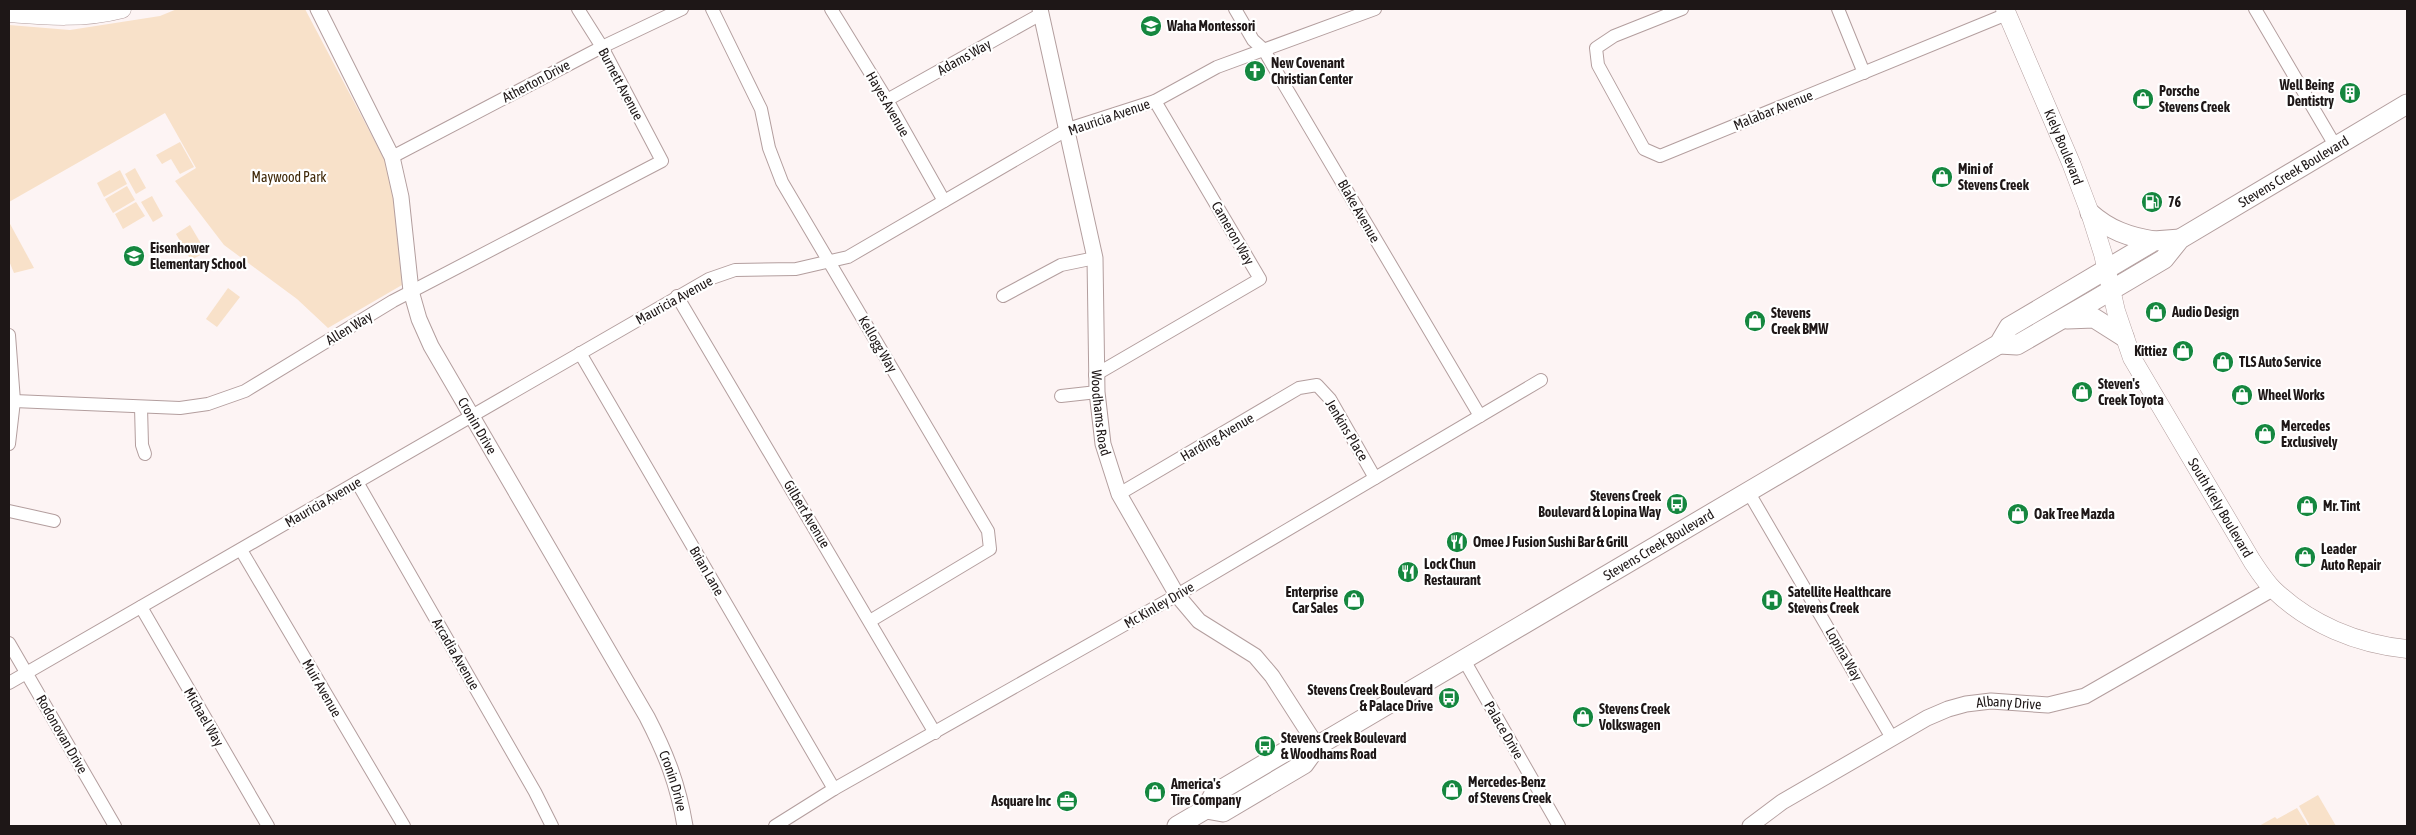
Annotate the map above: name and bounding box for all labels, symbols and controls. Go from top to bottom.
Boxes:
school or university icon: Waha Montessori [1139,14,1163,38]
place label: Waha Montessori [1166,18,1255,34]
street label: Adams Way [934,36,994,78]
street label: Burnett Avenue [595,45,647,123]
place label: New Covenant Christian Center [1271,55,1354,87]
street label: Atherton Drive [499,56,573,106]
church icon: New Covenant Christian Center [1243,59,1267,83]
street label: Hayes Avenue [863,69,913,139]
place label: Well Being Dentistry [2279,77,2335,109]
building icon: Well Being Dentistry [2338,81,2362,105]
place label: Porsche Stevens Creek [2159,83,2231,115]
street label: Malabar Avenue [1731,87,1815,133]
shop icon: Porsche Stevens Creek [2131,87,2155,111]
street label: Mauricia Avenue [1066,96,1152,138]
street label: Kiely Boulevard [2041,107,2087,187]
street label: Stevens Creek Boulevard [2235,133,2352,210]
place label: Mini of Stevens Creek [1958,161,2030,193]
shop icon: Mini of Stevens Creek [1930,165,1954,189]
park label: Maywood Park [252,169,326,185]
street label: Blake Avenue [1335,177,1383,245]
fuel station icon: 76 [2140,190,2164,214]
place label: 76 [2168,194,2182,210]
street label: Cameron Way [1208,198,1258,268]
place label: Eisenhower Elementary School [150,240,246,272]
school or university icon: Eisenhower Elementary School [122,244,146,268]
street label: Mauricia Avenue [633,272,715,328]
shop icon: Audio Design [2144,300,2168,324]
place label: Audio Design [2171,304,2239,320]
place label: Stevens Creek BMW [1771,305,1829,337]
street label: Allen Way [323,308,375,348]
shop icon: Stevens Creek BMW [1743,309,1767,333]
street label: Kellogg Way [855,313,901,375]
shop icon: Kittiez [2171,339,2195,363]
place label: Kittiez [2134,343,2167,359]
shop icon: TLS Auto Service [2211,350,2235,374]
place label: TLS Auto Service [2239,354,2321,370]
street label: Woodhams Road [1089,370,1114,458]
place label: Steven's Creek Toyota [2098,376,2164,408]
shop icon: Steven's Creek Toyota [2070,380,2094,404]
shop icon: Wheel Works [2230,383,2254,407]
place label: Wheel Works [2257,387,2325,403]
street label: Cronin Drive [455,395,500,457]
street label: Jenkins Place [1322,396,1372,464]
street label: Harding Avenue [1177,410,1257,464]
place label: Mercedes Exclusively [2281,418,2338,450]
shop icon: Mercedes Exclusively [2253,422,2277,446]
street label: South Kiely Boulevard [2185,455,2256,560]
street label: Mauricia Avenue [282,474,364,530]
street label: Gilbert Avenue [781,477,833,551]
place label: Stevens Creek Boulevard & Lopina Way [1538,488,1662,520]
bus stop icon: Stevens Creek Boulevard & Lopina Way [1665,492,1689,516]
shop icon: Mr. Tint [2295,494,2319,518]
place label: Mr. Tint [2323,498,2360,514]
shop icon: Oak Tree Mazda [2006,502,2030,526]
street label: Stevens Creek Boulevard [1600,506,1717,584]
place label: Oak Tree Mazda [2034,506,2115,522]
restaurant icon: Omee J Fusion Sushi Bar & Grill [1445,530,1469,554]
place label: Omee J Fusion Sushi Bar & Grill [1473,534,1628,550]
place label: Leader Auto Repair [2320,541,2382,573]
street label: Brian Lane [687,543,727,599]
shop icon: Leader Auto Repair [2293,545,2317,569]
place label: Lock Chun Restaurant [1424,556,1481,588]
restaurant icon: Lock Chun Restaurant [1396,560,1420,584]
street label: Mc Kinley Drive [1121,579,1197,631]
place label: Enterprise Car Sales [1286,584,1338,616]
place label: Satellite Healthcare Stevens Creek [1788,584,1891,616]
shop icon: Enterprise Car Sales [1342,588,1366,612]
hospital icon: Satellite Healthcare Stevens Creek [1760,588,1784,612]
street label: Arcadia Avenue [429,615,483,693]
street label: Lopina Way [1822,624,1866,684]
street label: Muir Avenue [299,656,345,720]
place label: Stevens Creek Boulevard & Palace Drive [1308,682,1433,714]
street label: Michael Way [181,685,227,749]
bus stop icon: Stevens Creek Boulevard & Palace Drive [1437,686,1461,710]
street label: Rodonovan Drive [33,692,91,776]
street label: Albany Drive [1975,693,2042,713]
street label: Palace Drive [1481,698,1527,762]
place label: Stevens Creek Volkswagen [1598,701,1671,733]
shop icon: Stevens Creek Volkswagen [1571,705,1595,729]
place label: Stevens Creek Boulevard & Woodhams Road [1281,730,1407,762]
bus stop icon: Stevens Creek Boulevard & Woodhams Road [1253,734,1277,758]
street label: Cronin Drive [656,748,690,813]
place label: Mercedes-Benz of Stevens Creek [1468,774,1552,806]
place label: America's Tire Company [1170,776,1241,808]
shop icon: Mercedes-Benz of Stevens Creek [1440,778,1464,802]
shop icon: America's Tire Company [1143,780,1167,804]
office icon: Asquare Inc [1055,789,1079,813]
place label: Asquare Inc [990,793,1052,809]

